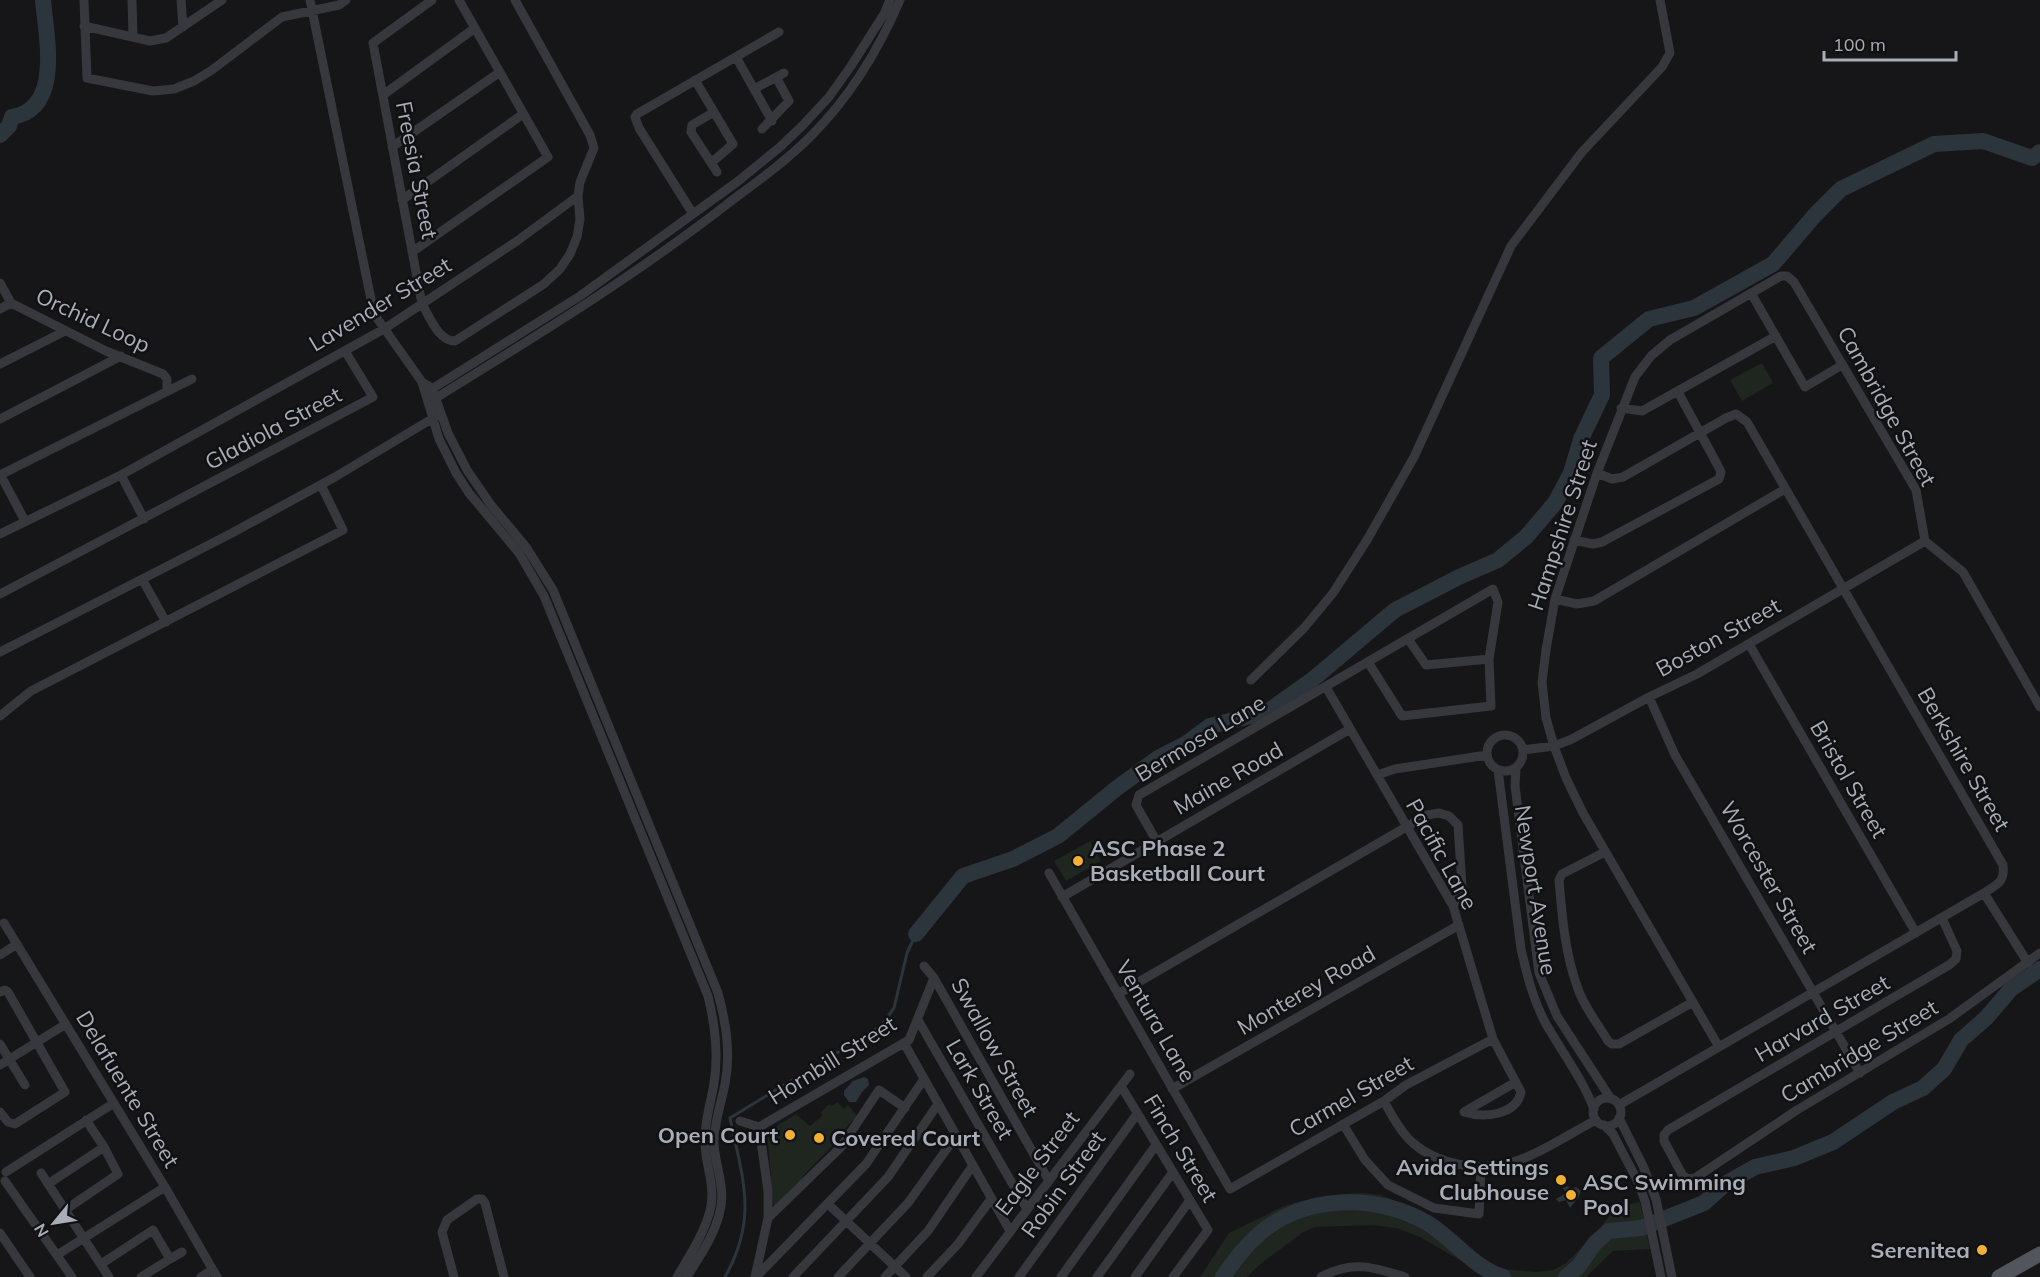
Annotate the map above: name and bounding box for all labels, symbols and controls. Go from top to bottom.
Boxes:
scale bar [1824,24,1956,62]
text: 100 m [1833,33,1886,56]
street label: Freesia Street [390,99,444,242]
street label: Lavender Street [304,250,457,358]
street label: Orchid Loop [31,281,155,359]
street label: Cambridge Street [1831,321,1943,491]
street label: Gladiola Street [200,380,346,476]
street label: Hampshire Street [1521,436,1603,614]
street label: Boston Street [1651,591,1785,683]
street label: Berkshire Street [1912,682,2017,836]
street label: Bermosa Lane [1130,688,1270,788]
street label: Bristol Street [1804,715,1894,843]
street label: Maine Road [1168,735,1288,821]
street label: Pacific Lane [1400,794,1484,914]
street label: Worcester Street [1714,796,1824,958]
street label: Newport Avenue [1509,803,1563,977]
place label: ASC Phase 2 Basketball Court [1090,834,1265,887]
marker: ASC Phase 2 Basketball Court [1071,854,1085,868]
street label: Monterey Road [1232,939,1380,1041]
street label: Ventura Lane [1110,955,1202,1087]
street label: Harvard Street [1750,968,1895,1068]
street label: Swallow Street [945,973,1045,1121]
street label: Cambridge Street [1775,993,1943,1109]
street label: Delafuente Street [70,1006,186,1173]
street label: Hornbill Street [763,1009,901,1110]
street label: Lark Street [940,1034,1020,1144]
street label: Carmel Street [1284,1049,1418,1143]
street label: Finch Street [1138,1089,1224,1207]
street label: Eagle Street [989,1105,1085,1221]
place label: Open Court [658,1121,778,1149]
place label: Covered Court [831,1124,980,1152]
street label: Robin Street [1015,1125,1111,1243]
marker: Open Court [783,1128,797,1142]
marker: Covered Court [812,1131,826,1145]
place label: Avida Settings Clubhouse [1396,1153,1549,1206]
place label: ASC Swimming Pool [1583,1168,1746,1221]
marker: Avida Settings Clubhouse [1554,1173,1568,1187]
marker: ASC Swimming Pool [1564,1188,1578,1202]
north arrow [24,1193,84,1253]
text: N [29,1220,53,1241]
place label: Serenitea [1870,1236,1970,1264]
marker: Serenitea [1975,1243,1989,1257]

